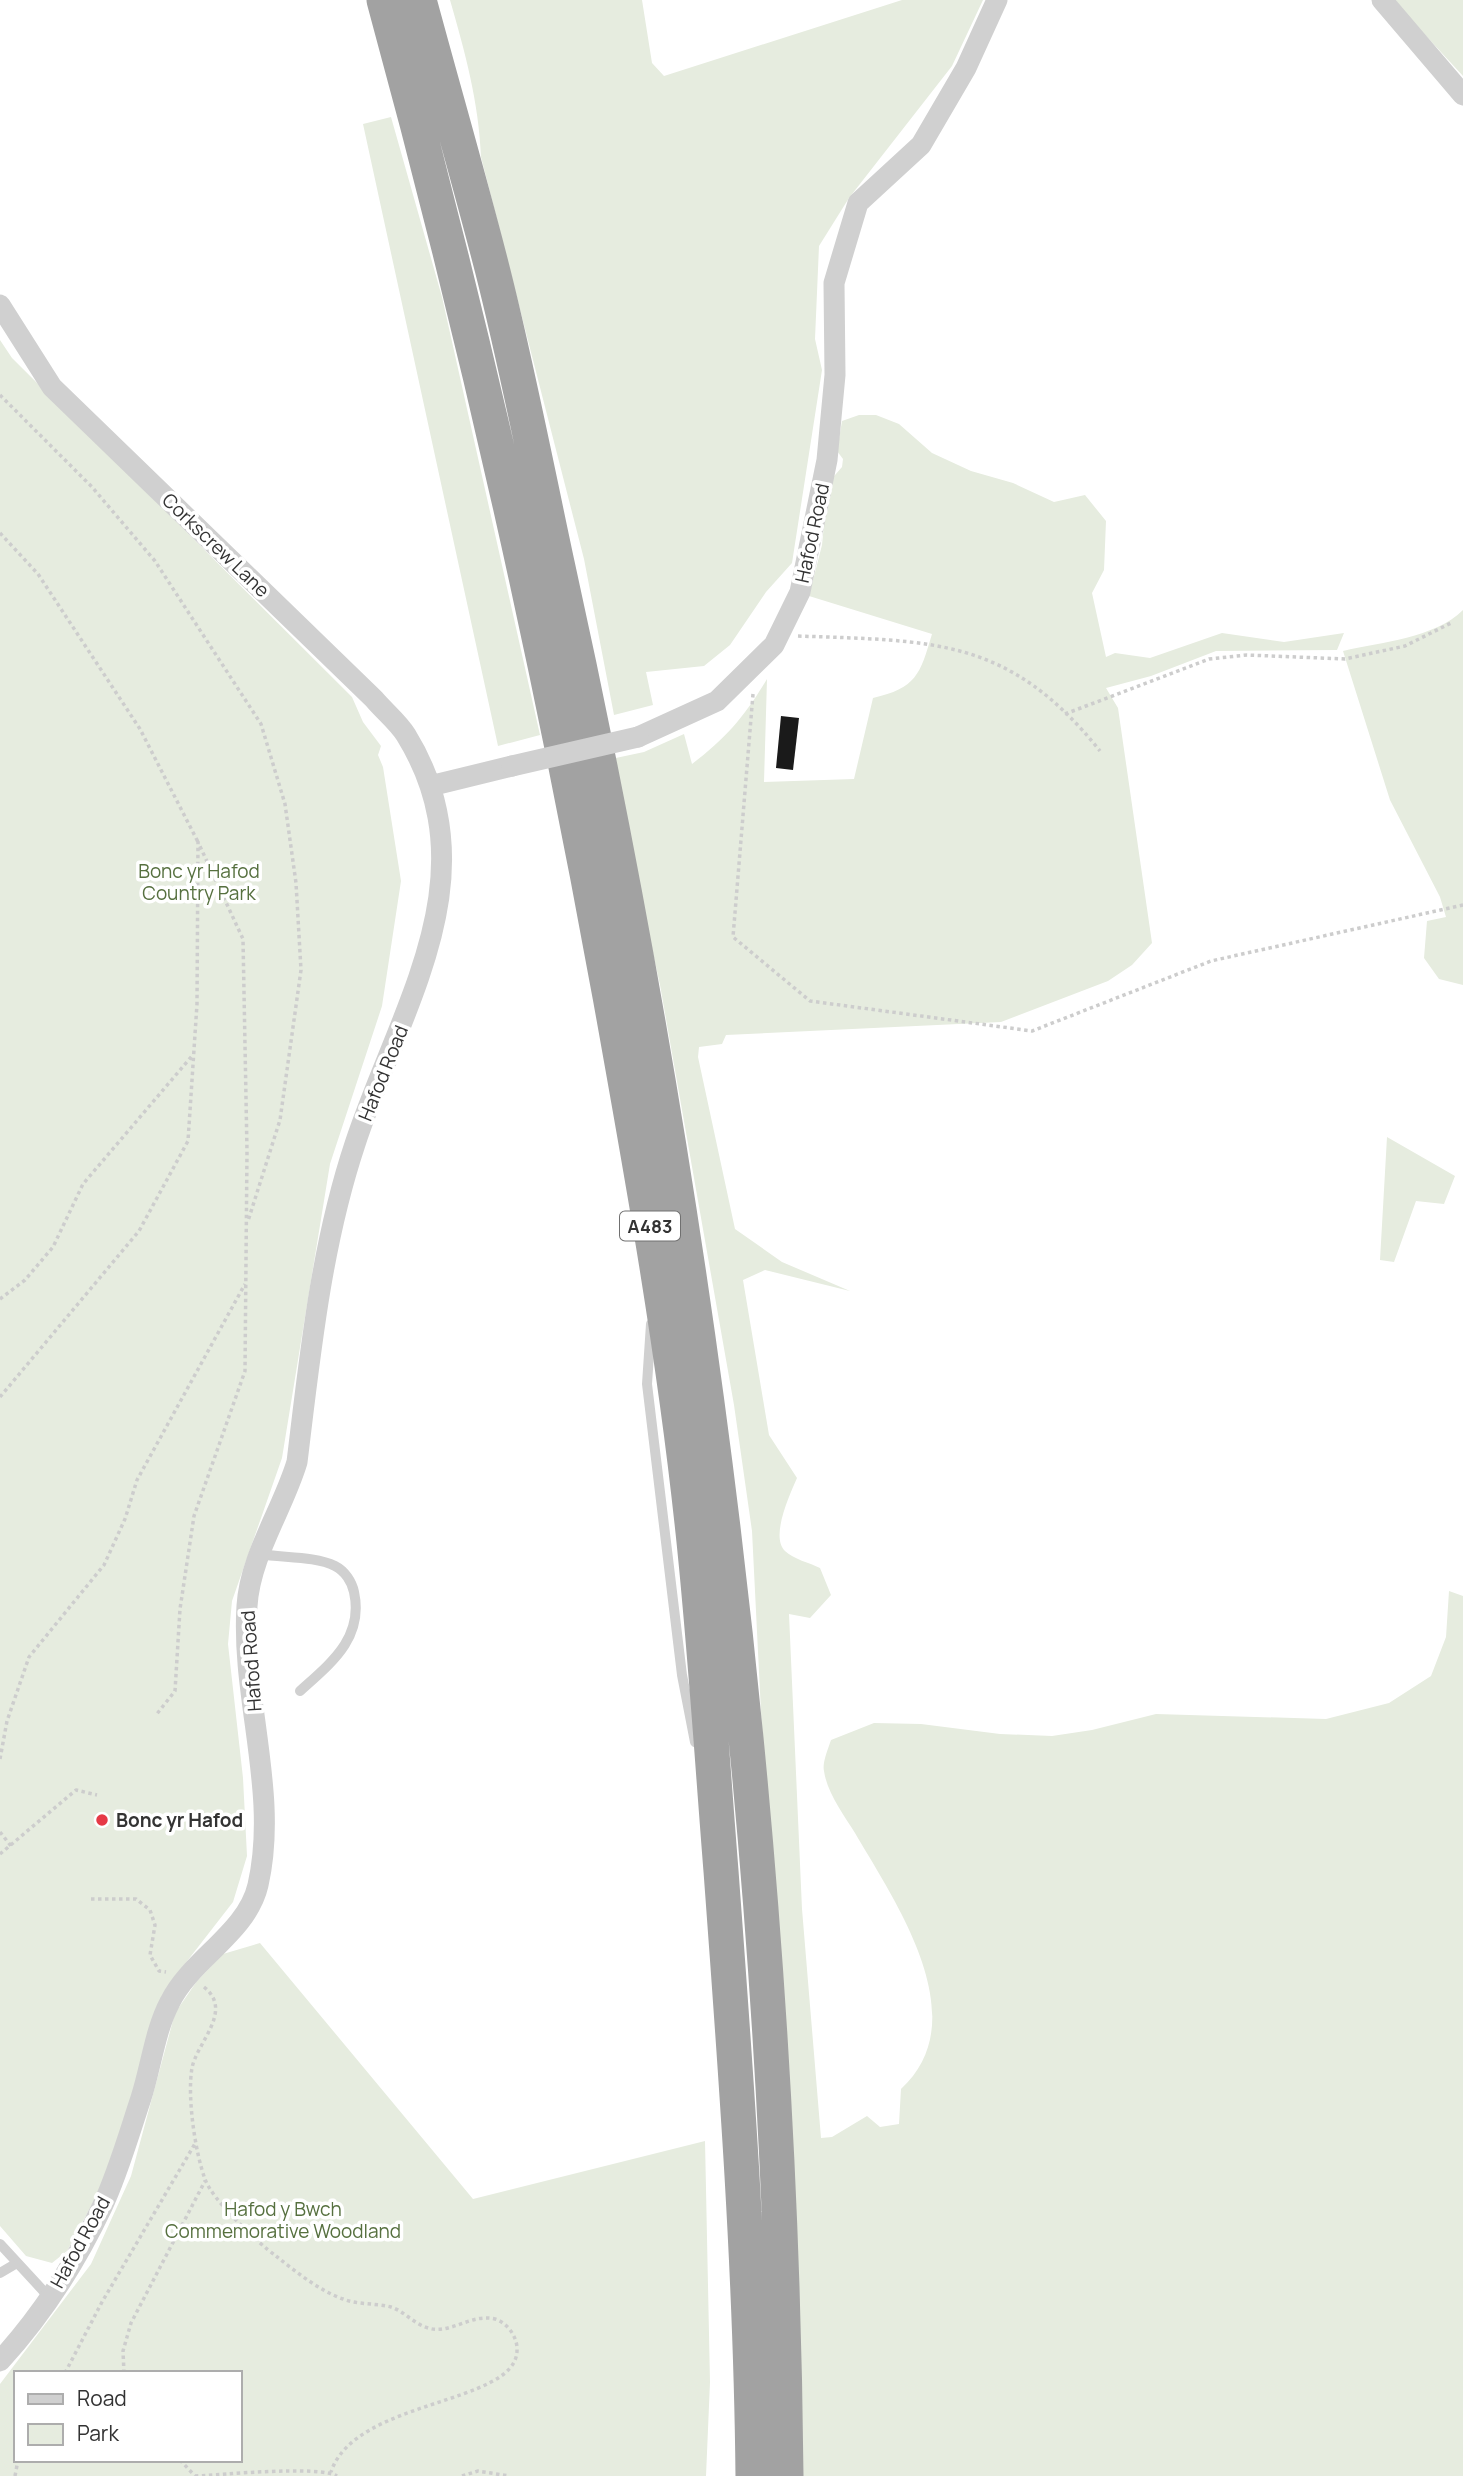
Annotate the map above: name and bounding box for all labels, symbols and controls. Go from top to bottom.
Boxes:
street label: Hafod Road [789,481,835,585]
street label: Corkscrew Lane [157,487,275,603]
park label: Bonc yr Hafod Country Park [138,858,260,906]
street label: Hafod Road [352,1021,414,1125]
road number: A483 [620,1212,680,1240]
street label: Hafod Road [235,1610,267,1712]
place label: Bonc yr Hafod [116,1807,243,1833]
marker: Bonc yr Hafod [94,1812,110,1828]
street label: Hafod Road [44,2191,116,2293]
park label: Hafod y Bwch Commemorative Woodland [165,2196,401,2244]
legend [14,2371,242,2462]
text: Road [77,2384,127,2412]
text: Park [77,2419,119,2447]

